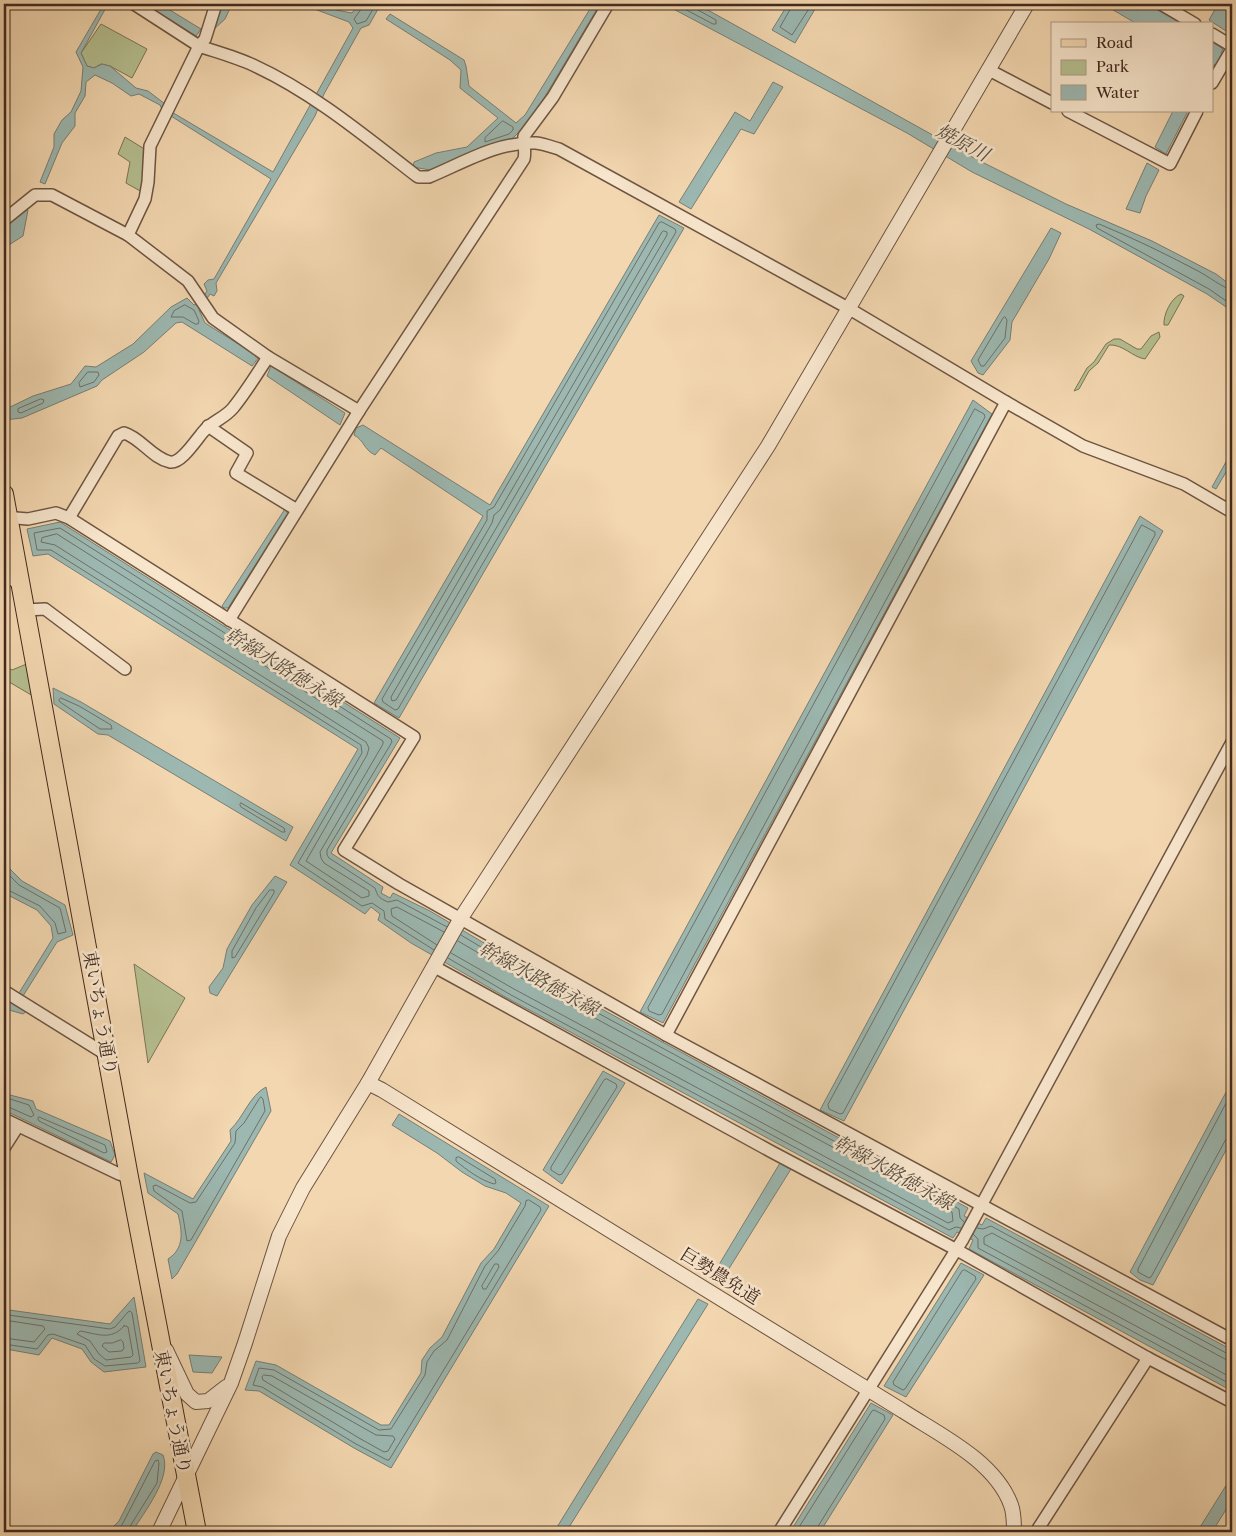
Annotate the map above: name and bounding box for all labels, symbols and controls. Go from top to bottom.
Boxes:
legend [1051,22,1214,112]
text: Road [1096,33,1133,52]
text: Park [1096,57,1130,76]
text: Water [1095,83,1140,102]
water label: 焼原川 [932,119,995,167]
water label: 幹線水路徳永線 [221,622,348,713]
water label: 幹線水路徳永線 [475,936,604,1022]
street label: 東いちょう通り [78,949,122,1077]
water label: 幹線水路徳永線 [830,1130,959,1216]
street label: 巨勢農免道 [676,1243,764,1309]
street label: 東いちょう通り [150,1348,196,1476]

